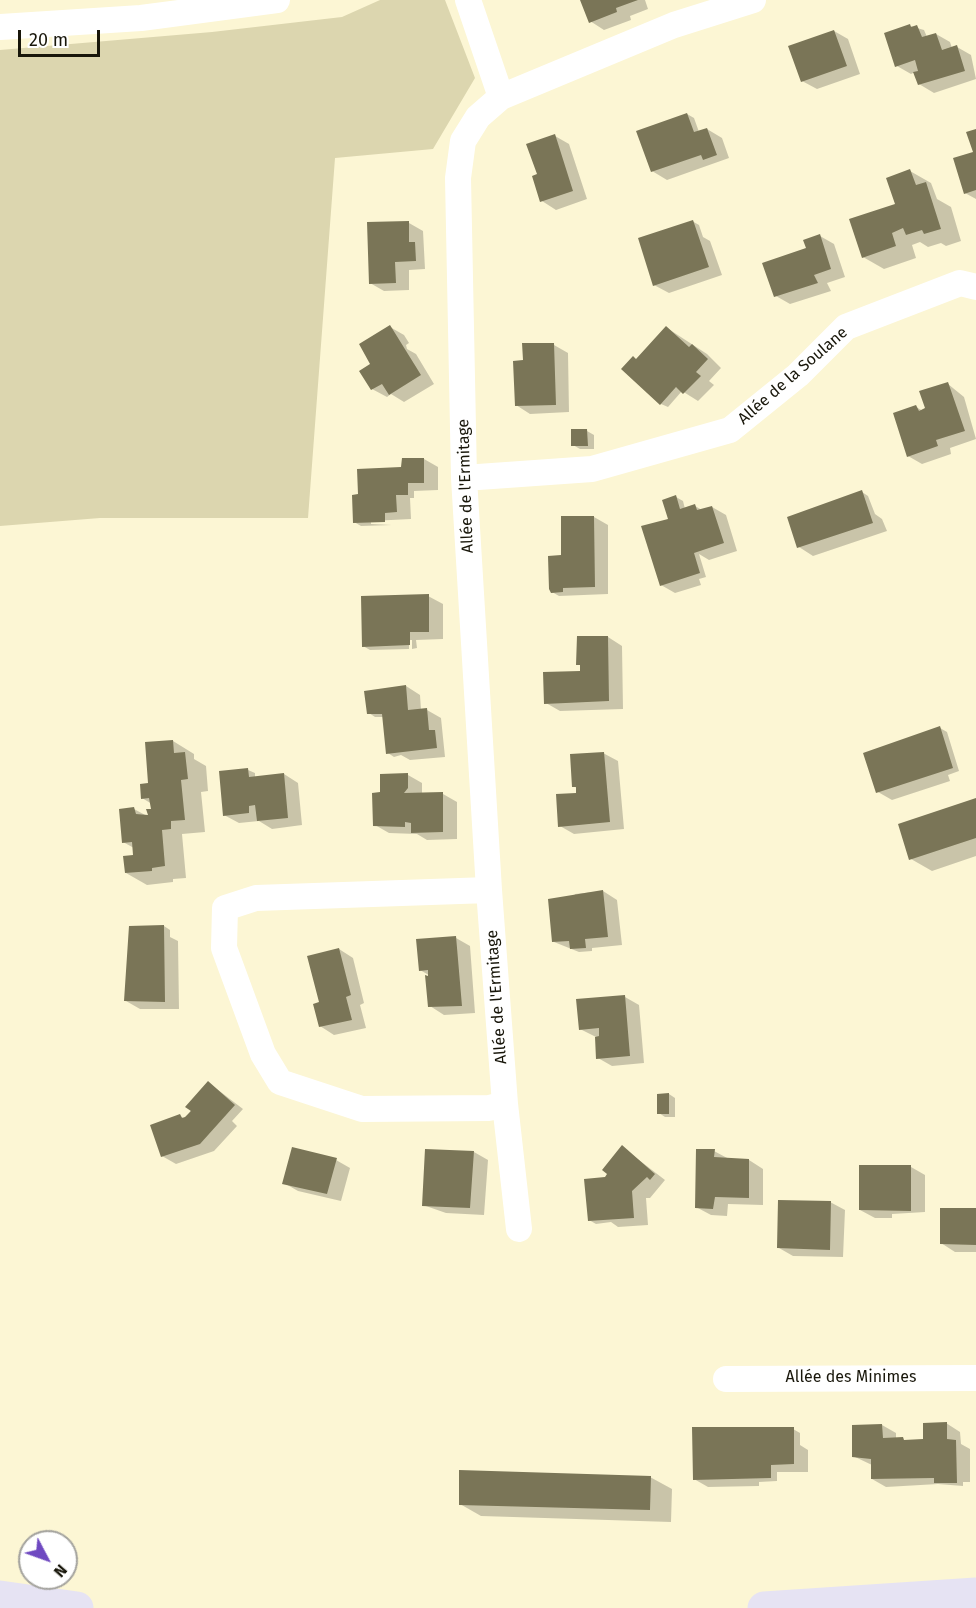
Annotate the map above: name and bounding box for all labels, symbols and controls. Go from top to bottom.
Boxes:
scale bar [21,18,104,56]
text: 20 m [29,29,68,51]
street label: Allée de la Soulane [734,323,852,429]
street label: Allée de l'Ermitage [454,418,478,554]
street label: Allée de l'Ermitage [483,929,511,1065]
street label: Allée des Minimes [786,1368,916,1388]
north arrow [18,1530,78,1590]
text: N [50,1561,71,1581]

